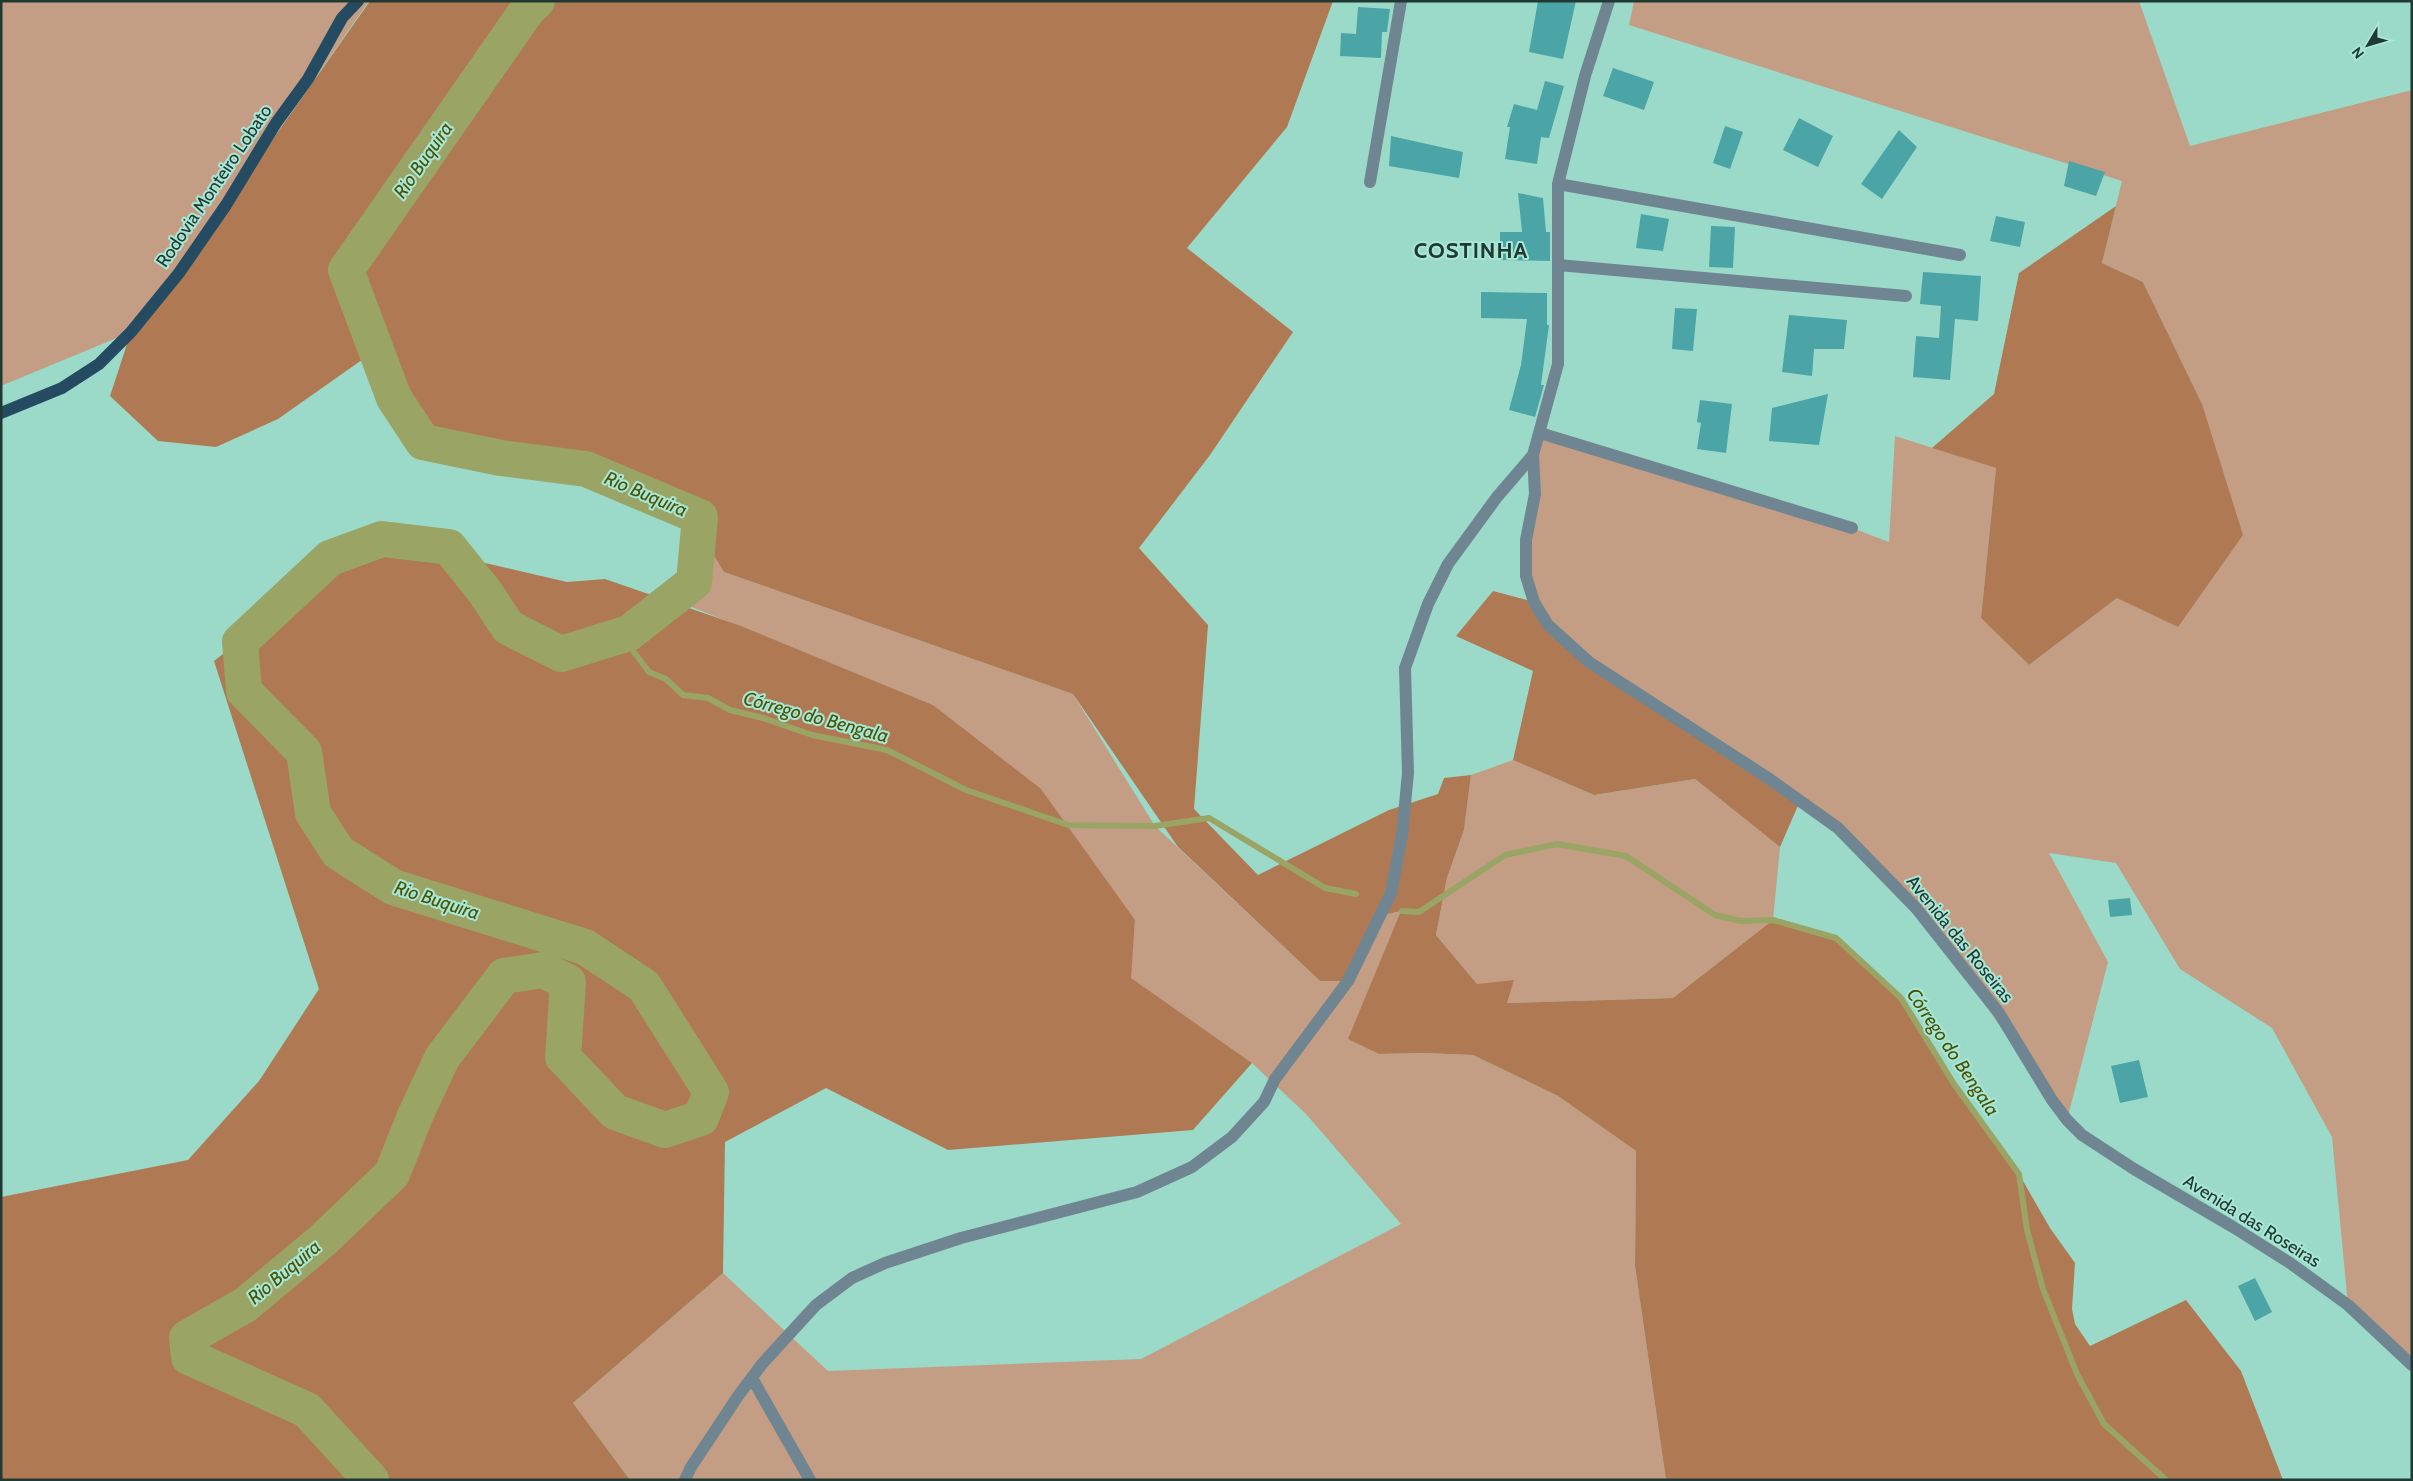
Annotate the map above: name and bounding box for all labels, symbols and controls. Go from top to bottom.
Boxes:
north arrow [2343,20,2393,70]
text: N [2348,44,2368,62]
street label: Rodovia Monteiro Lobato [151,100,277,271]
water label: Rio Buquira [388,118,458,202]
district label: COSTINHA [1414,237,1528,264]
water label: Rio Buquira [601,466,691,522]
water label: Córrego do Bengala [741,687,891,747]
street label: Avenida das Roseiras [1902,871,2018,1007]
water label: Rio Buquira [392,876,482,924]
water label: Córrego do Bengala [1902,984,2004,1120]
street label: Avenida das Roseiras [2179,1170,2325,1272]
water label: Rio Buquira [243,1235,325,1309]

